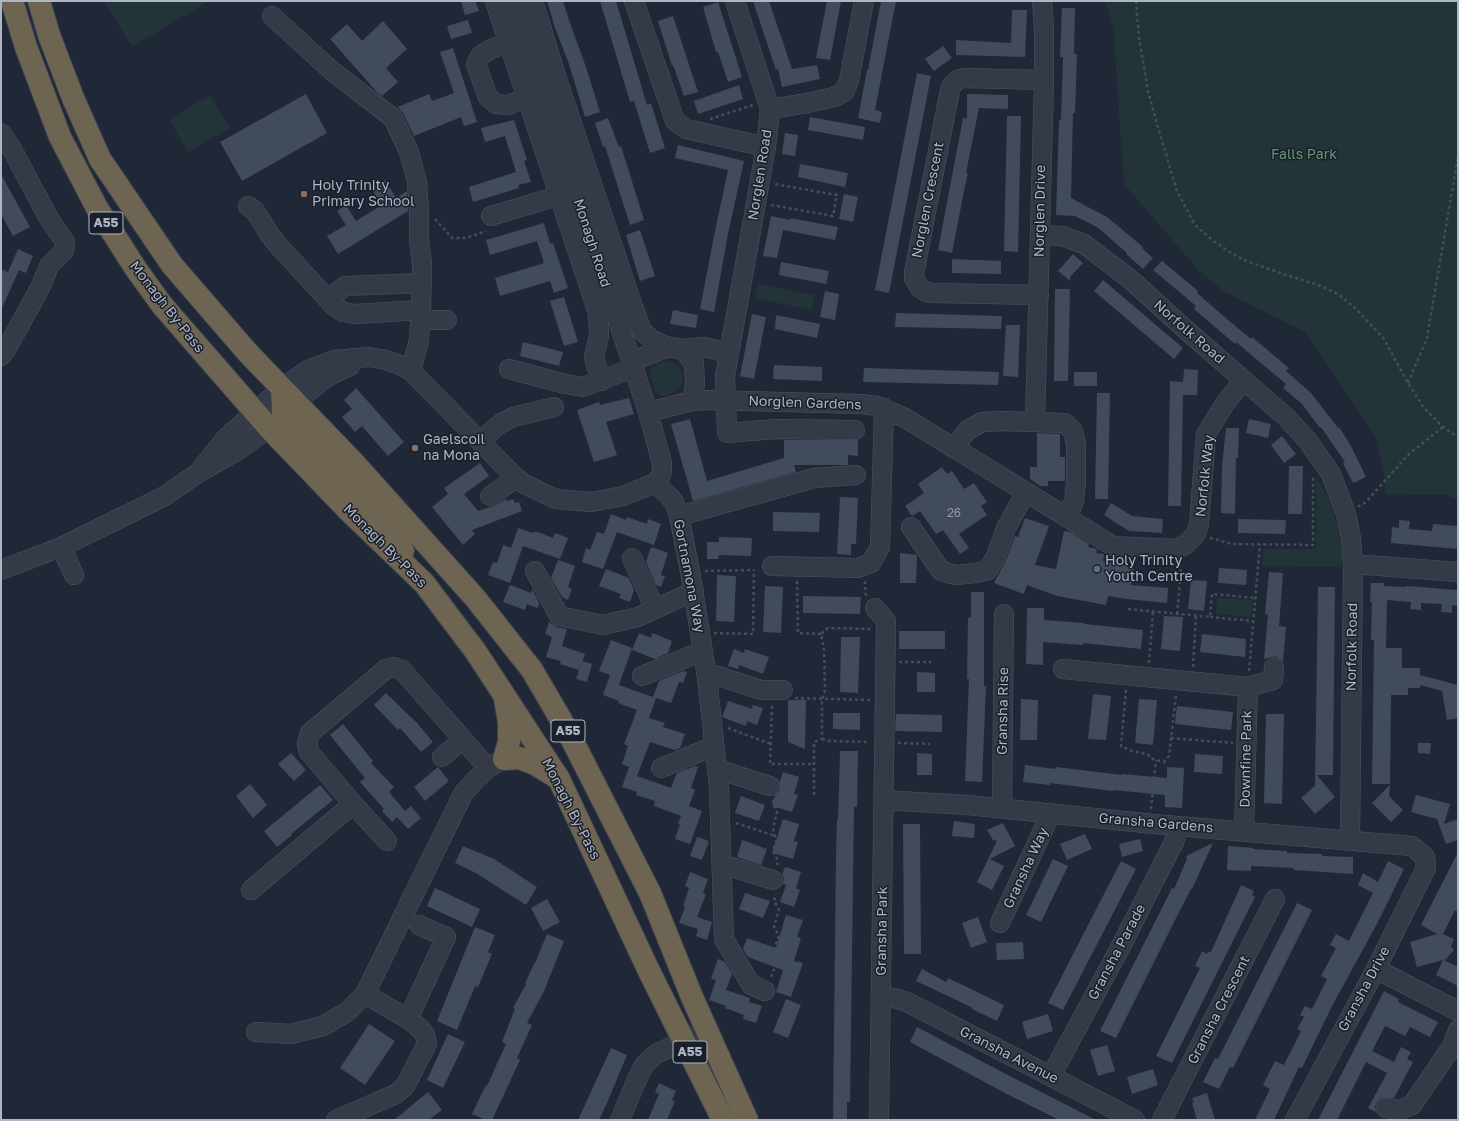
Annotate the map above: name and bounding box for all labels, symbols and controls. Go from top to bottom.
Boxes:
street label: Norglen Road [745,128,775,222]
street label: Norglen Crescent [909,141,947,259]
park label: Falls Park [1271,147,1337,163]
street label: Norglen Drive [1031,165,1049,257]
place label: Holy Trinity Primary School [312,178,414,210]
marker: Holy Trinity Primary School [299,189,309,199]
street label: Monagh Road [570,197,614,289]
road number: A55 [89,212,123,234]
street label: Monagh By-Pass [126,258,208,356]
street label: Norfolk Road [1150,297,1228,367]
street label: Norglen Gardens [748,393,862,413]
place label: Gaelscoil na Mona [423,432,485,464]
street label: Norfolk Way [1192,434,1218,518]
marker: Gaelscoil na Mona [410,443,420,453]
street label: Monagh By-Pass [340,501,430,591]
house number: 26 [947,506,961,520]
street label: Gortnamona Way [670,518,708,634]
place label: Holy Trinity Youth Centre [1105,553,1193,586]
marker: Holy Trinity Youth Centre [1092,564,1102,574]
street label: Norfolk Road [1343,603,1361,691]
street label: Gransha Rise [994,667,1012,755]
street label: Downfine Park [1237,710,1255,808]
road number: A55 [551,720,585,742]
street label: Monagh By-Pass [538,755,604,863]
street label: Gransha Gardens [1098,810,1214,836]
street label: Gransha Way [1000,825,1052,911]
street label: Gransha Park [873,886,891,976]
street label: Gransha Parade [1085,901,1149,1003]
street label: Gransha Drive [1335,944,1393,1034]
street label: Gransha Crescent [1184,953,1254,1067]
street label: Gransha Avenue [957,1023,1061,1087]
road number: A55 [673,1041,707,1063]

